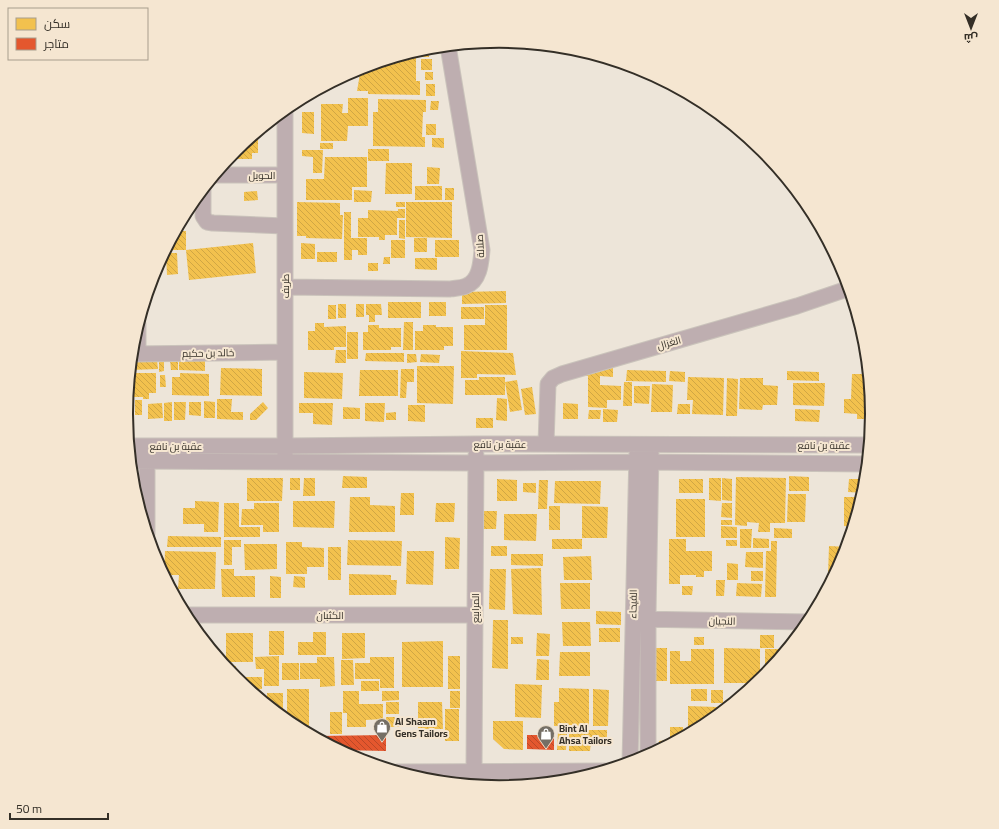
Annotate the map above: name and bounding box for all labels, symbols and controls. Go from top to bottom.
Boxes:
legend [8,8,148,60]
north arrow [951,8,991,48]
text: سكن [44,12,70,35]
text: ش [964,28,978,48]
text: متاجر [43,32,69,55]
street label: الحويل [249,166,275,185]
street label: صلالة [470,234,490,258]
street label: طريف [276,274,295,298]
street label: الغزال [655,331,683,355]
street label: خالد بن حكيم [182,343,234,363]
street label: عقبة بن نافع [473,435,527,454]
street label: عقبة بن نافع [797,436,851,455]
street label: عقبة بن نافع [149,437,203,456]
street label: الفيحاء [623,589,643,619]
street label: المرابيع [466,593,485,623]
street label: الكثبان [316,606,344,625]
street label: النجيان [708,611,736,631]
place label: Al Shaam Gens Tailors [395,712,448,743]
shop icon: Al Shaam Gens Tailors [372,717,392,742]
place label: Bint Al Ahsa Tailors [559,719,612,750]
shop icon: Bint Al Ahsa Tailors [536,724,556,749]
scale bar [10,795,108,821]
text: 50 m [16,797,42,820]

